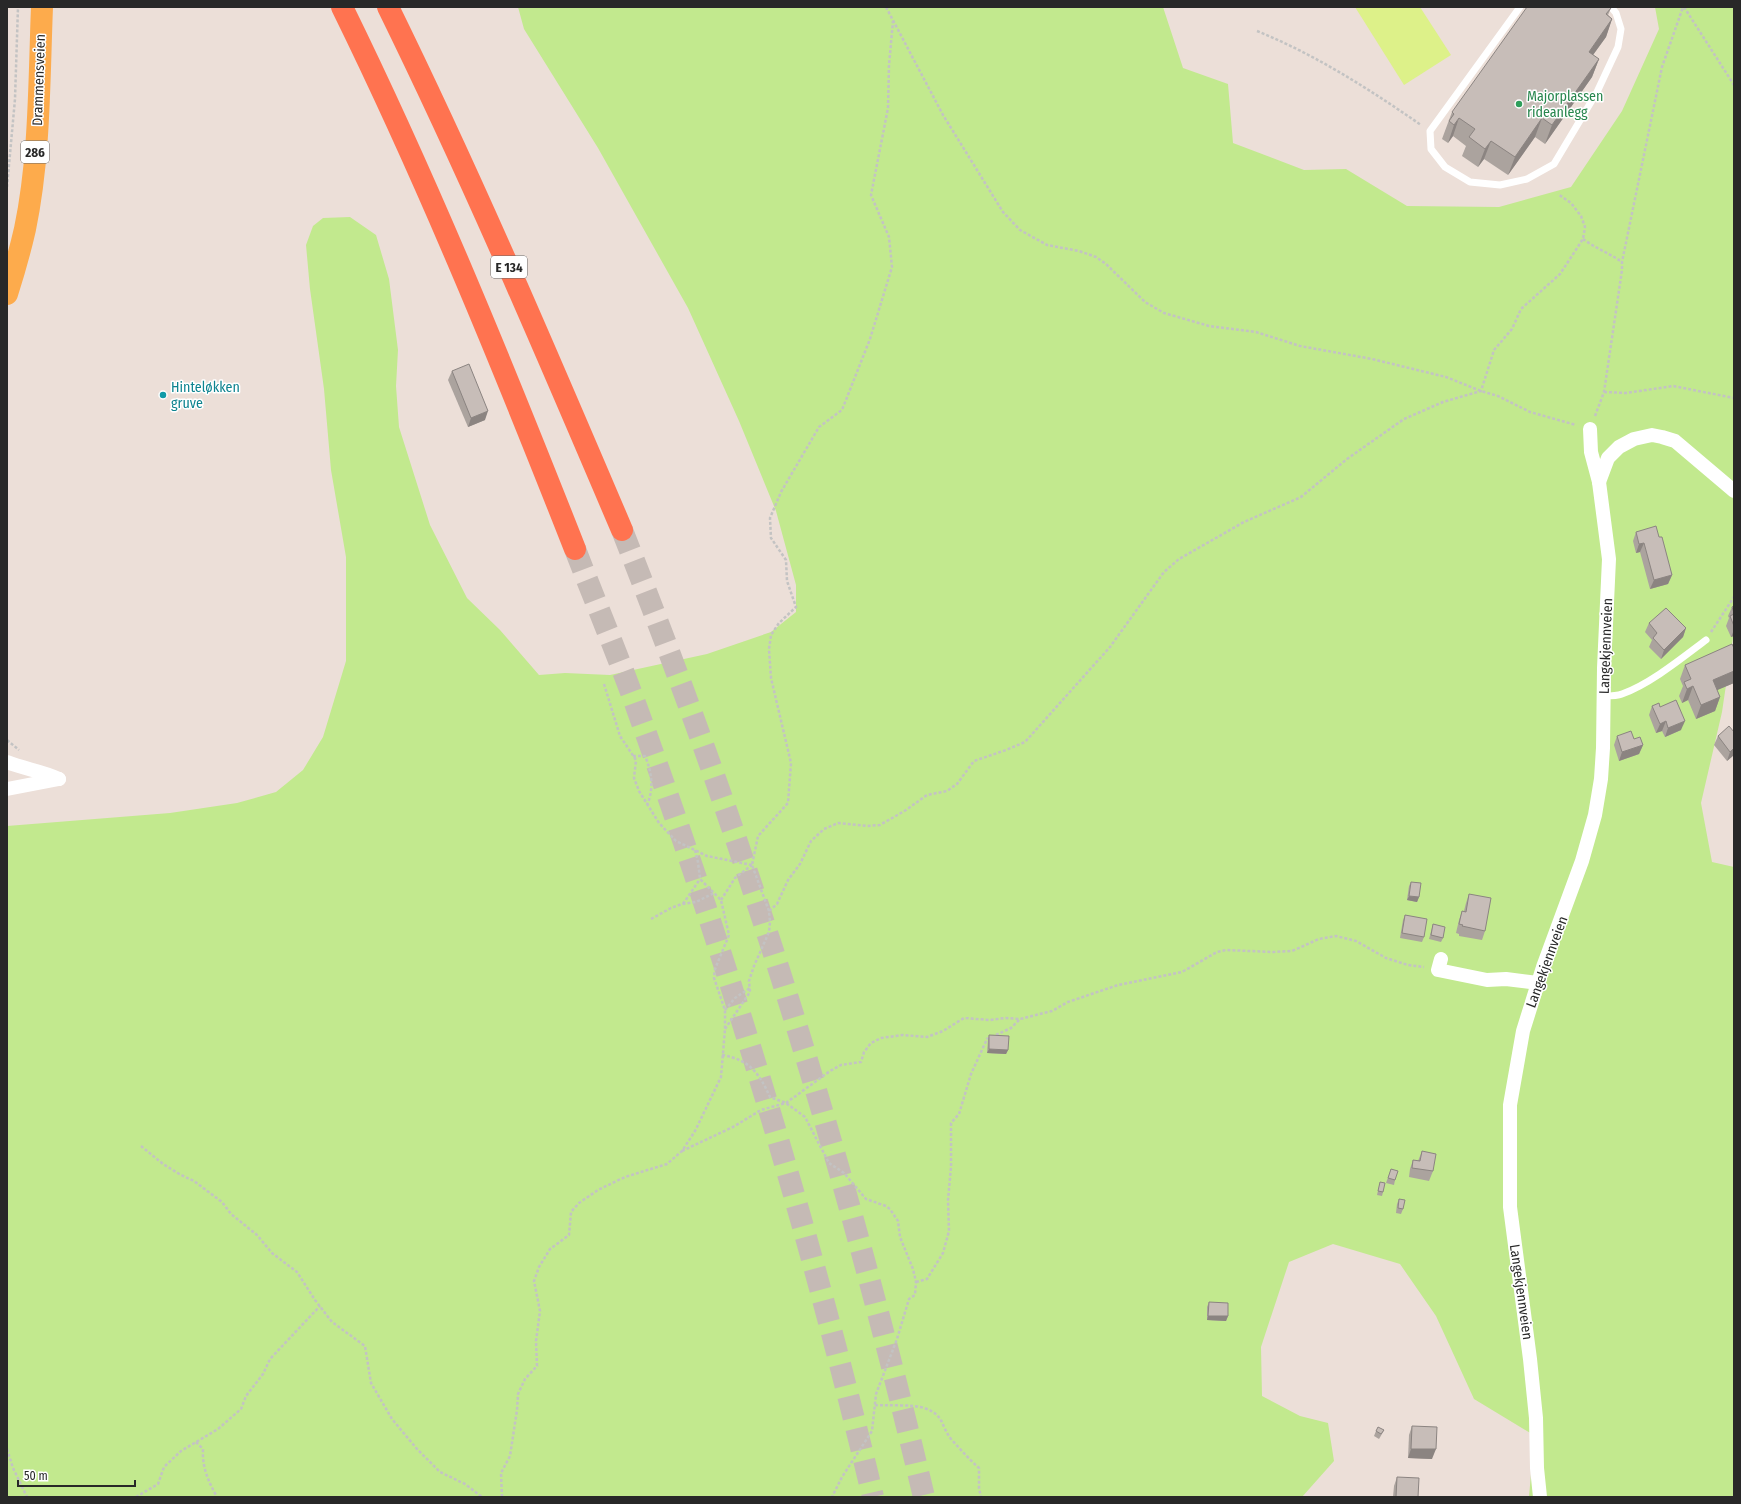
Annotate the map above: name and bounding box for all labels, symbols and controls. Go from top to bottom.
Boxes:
street label: Drammensveien [29,34,49,126]
place label: Majorplassen rideanlegg [1527,88,1603,121]
marker: Majorplassen rideanlegg [1514,99,1524,109]
road number: 286 [21,141,49,163]
road number: E 134 [491,256,527,278]
place label: Hinteløkken gruve [171,379,240,412]
marker: Hinteløkken gruve [158,390,168,400]
street label: Langekjennveien [1596,598,1616,694]
street label: Langekjennveien [1523,914,1571,1010]
street label: Langekjennveien [1506,1243,1536,1341]
scale bar [18,1462,135,1488]
text: 50 m [24,1469,48,1483]

